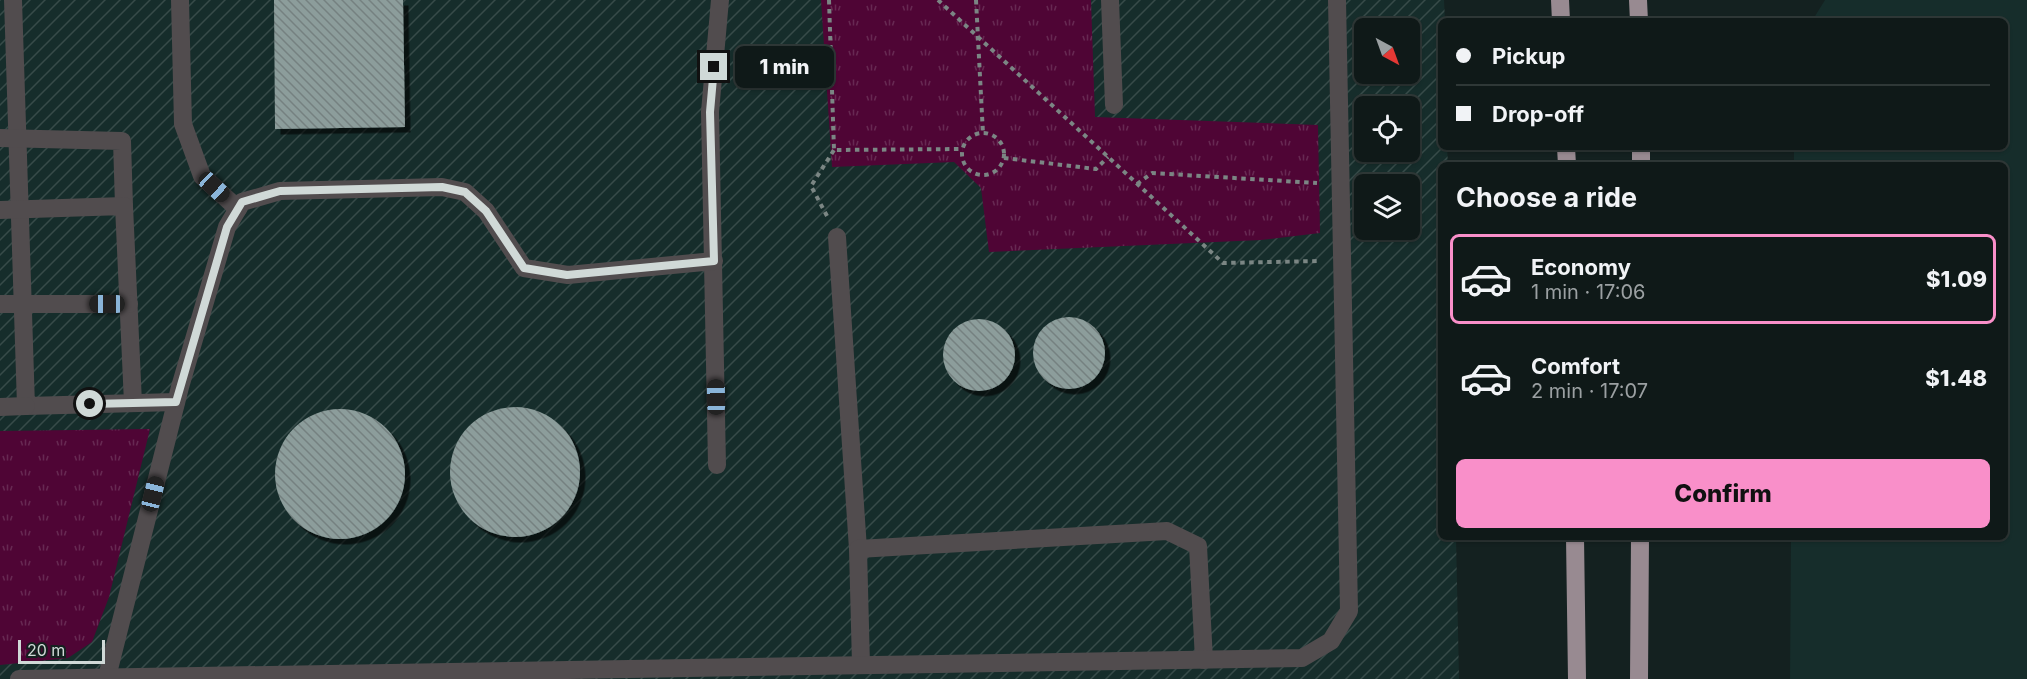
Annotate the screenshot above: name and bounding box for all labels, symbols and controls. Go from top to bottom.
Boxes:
north arrow [1354,18,1420,84]
map controls [1354,18,1420,240]
text: Pickup [1492,43,1566,69]
callout: 1 min [735,46,834,88]
route end [700,53,727,80]
text: 1 min [759,55,810,79]
button: locate [1354,96,1420,162]
text: Drop-off [1492,101,1584,127]
car [195,168,233,206]
button: layers [1354,174,1420,240]
text: Choose a ride [1456,181,1637,214]
icon: car [1459,252,1513,306]
text: Economy [1531,254,1631,280]
text: $1.09 [1926,266,1987,292]
text: 1 min · 17:06 [1531,280,1646,304]
car [89,295,125,313]
icon: car [1459,351,1513,405]
text: Comfort [1531,353,1620,379]
text: $1.48 [1925,365,1987,391]
car [707,379,725,415]
text: 2 min · 17:07 [1531,379,1648,403]
route start [76,390,103,417]
button: Confirm [1456,459,1990,528]
car [140,474,166,514]
scale bar [18,637,105,664]
text: 20 m [27,640,65,660]

